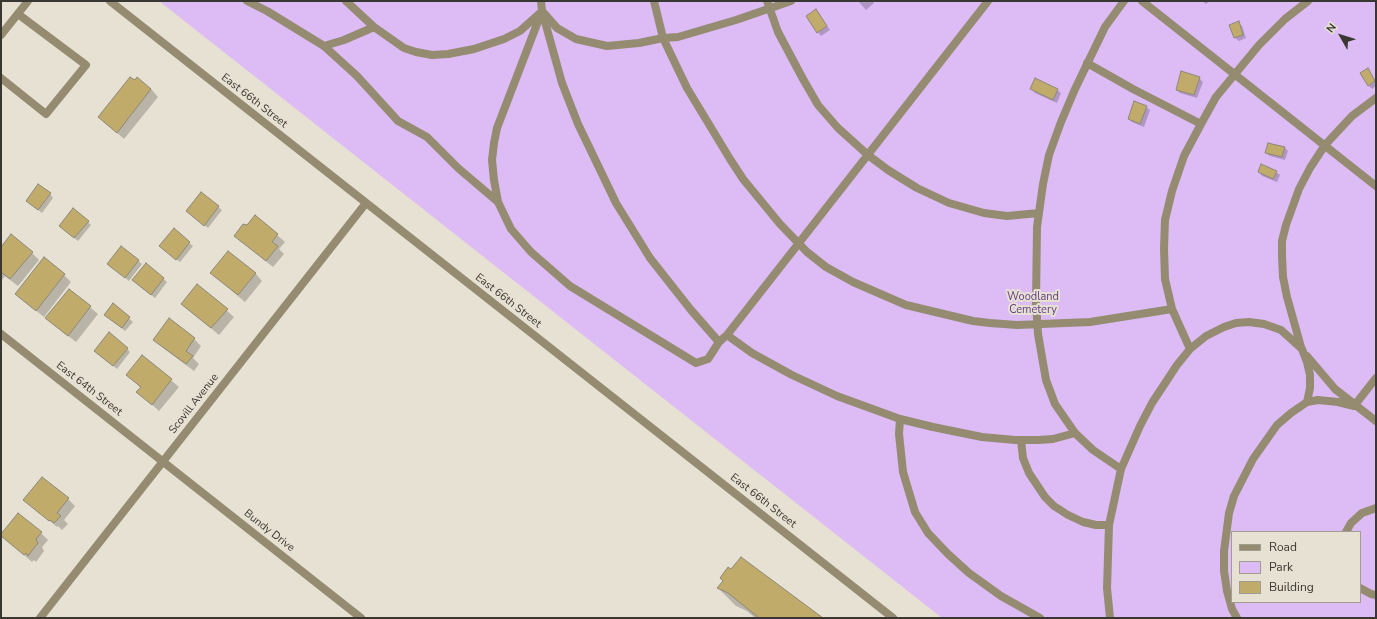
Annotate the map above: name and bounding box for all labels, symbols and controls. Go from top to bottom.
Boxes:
north arrow [1321,16,1361,56]
text: N [1323,20,1340,36]
street label: East 66th Street [218,71,290,131]
street label: East 66th Street [472,271,544,331]
park label: Woodland Cemetery [1007,290,1059,316]
street label: East 64th Street [53,359,125,419]
street label: Scovill Avenue [166,371,222,437]
street label: East 66th Street [727,471,799,531]
street label: Bundy Drive [241,507,297,555]
legend [1231,531,1361,603]
text: Road [1269,539,1297,555]
text: Park [1269,559,1293,575]
text: Building [1269,579,1314,595]

